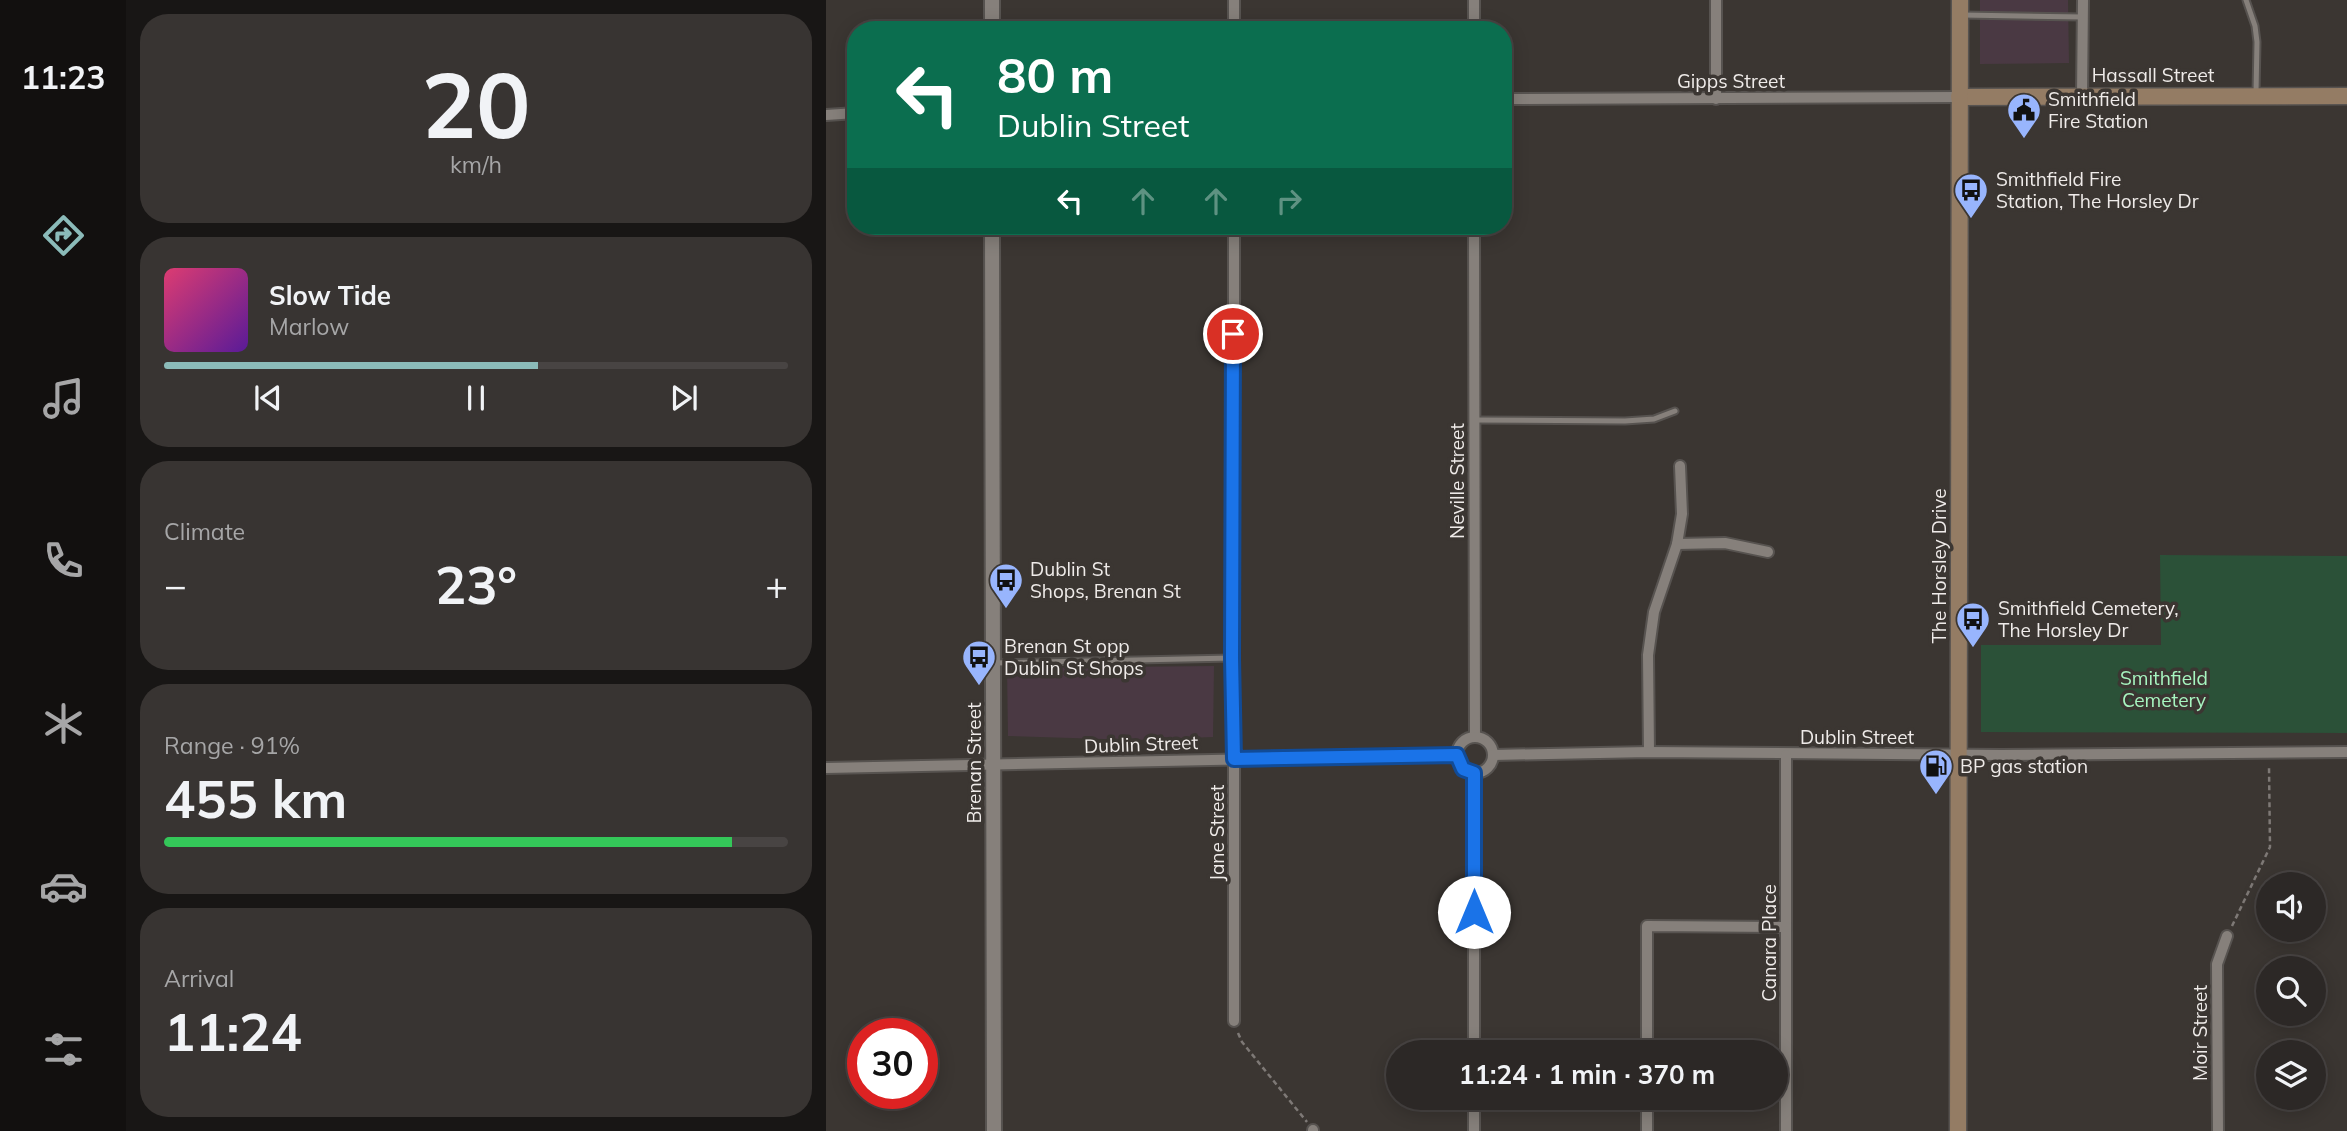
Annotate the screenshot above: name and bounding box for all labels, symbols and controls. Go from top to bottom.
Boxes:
text: 80 m [997,44,1113,105]
text: 20 [421,47,531,161]
icon: left [882,49,973,140]
text: 11:23 [21,57,105,97]
street label: Hassall Street [2092,63,2215,87]
street label: Gipps Street [1677,69,1785,93]
place label: Smithfield Fire Station [2048,87,2148,133]
public building icon: Smithfield Fire Station [2005,91,2043,140]
text: Dublin Street [997,105,1189,145]
text: km/h [450,150,502,179]
place label: Smithfield Fire Station, The Horsley Dr [1996,167,2199,213]
bus stop icon: Smithfield Fire Station, The Horsley Dr [1952,171,1990,220]
icon: left [1051,182,1089,220]
icon: ahead [1124,182,1162,220]
icon: ahead [1197,182,1235,220]
icon: right [1270,182,1308,220]
icon: directions [39,211,88,260]
text: Slow Tide [269,279,391,312]
pin [1203,304,1263,364]
text: Marlow [269,312,349,341]
icon: arrive [1214,315,1252,353]
icon: music [39,374,88,423]
icon: previous [249,379,287,417]
icon: pause [457,379,495,417]
icon: next [665,379,703,417]
street label: Neville Street [1445,423,1469,539]
street label: The Horsley Drive [1927,488,1951,644]
text: Climate [164,517,245,546]
icon: phone [39,536,88,585]
text: 23° [435,552,517,617]
place label: Dublin St Shops, Brenan St [1030,557,1181,603]
text: − [164,561,187,609]
text: + [765,561,788,609]
bus stop icon: Dublin St Shops, Brenan St [987,561,1025,610]
place label: Smithfield Cemetery, The Horsley Dr [1998,596,2178,642]
bus stop icon: Smithfield Cemetery, The Horsley Dr [1954,600,1992,649]
place label: Brenan St opp Dublin St Shops [1004,634,1144,680]
bus stop icon: Brenan St opp Dublin St Shops [960,638,998,687]
park label: Smithfield Cemetery [2120,666,2208,712]
icon: climate [39,699,88,748]
street label: Brenan Street [962,702,986,824]
street label: Dublin Street [1800,725,1914,749]
street label: Dublin Street [1083,730,1199,758]
text: Range · 91% [164,731,300,760]
fuel station icon: BP gas station [1917,747,1955,796]
place label: BP gas station [1960,754,2088,778]
text: 455 km [164,766,347,831]
street label: Jane Street [1205,784,1229,881]
icon: car [39,862,88,911]
map controls [2256,872,2326,1110]
button: sound [2256,872,2326,942]
position arrow [1437,875,1511,949]
street label: Canara Place [1757,884,1781,1002]
button: search [2256,956,2326,1026]
text: Arrival [164,964,234,993]
street label: Moir Street [2188,985,2212,1081]
text: 11:24 [164,999,302,1064]
speed limit sign: 30 [847,1018,938,1109]
icon: filters [39,1025,88,1074]
button: layers [2256,1040,2326,1110]
text: 11:24 · 1 min · 370 m [1459,1058,1715,1091]

